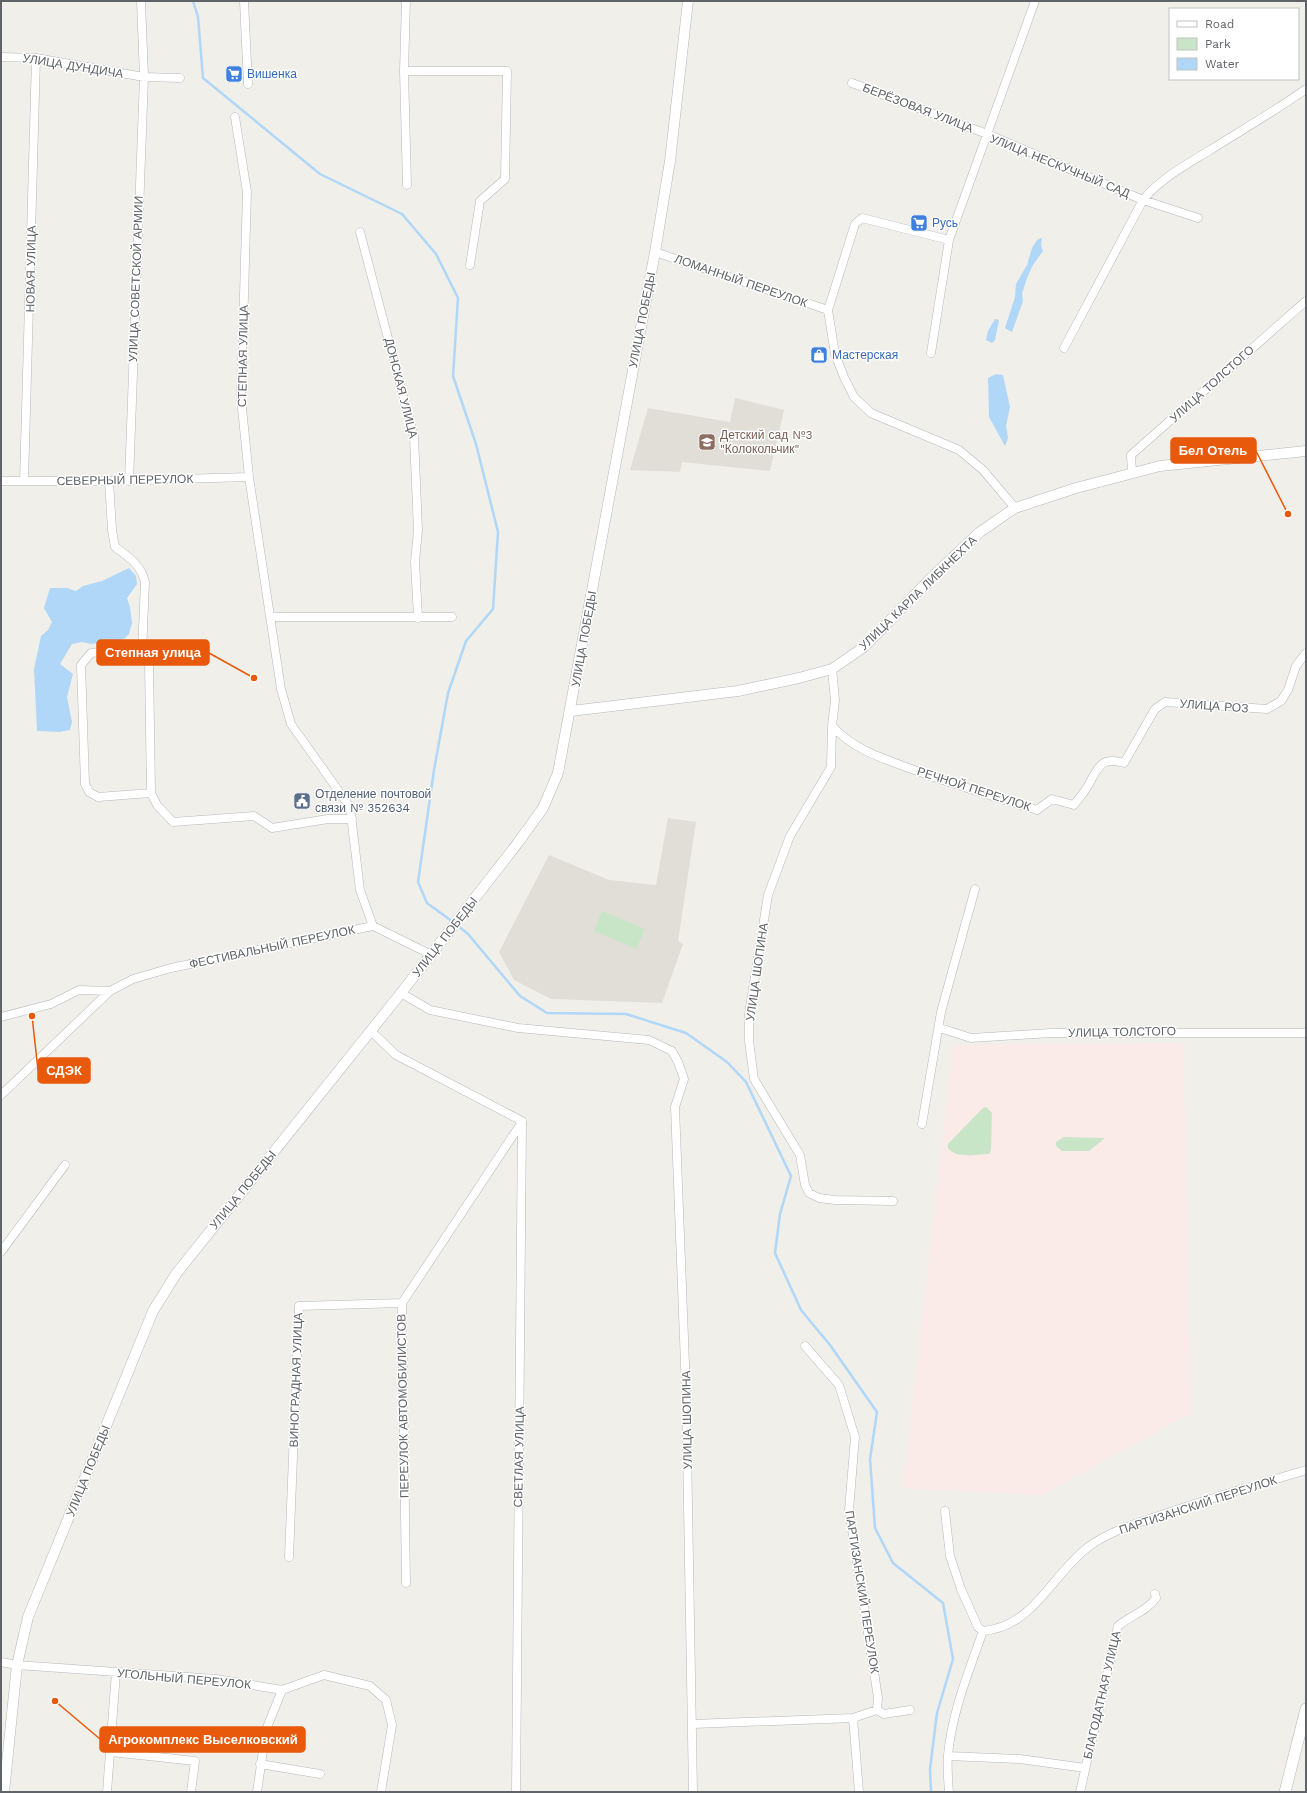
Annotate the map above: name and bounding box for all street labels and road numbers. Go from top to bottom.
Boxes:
street label: УЛИЦА ДУНДИЧА [22,51,124,81]
street label: БЕРЁЗОВАЯ УЛИЦА [861,80,975,136]
street label: УЛИЦА НЕСКУЧНЫЙ САД [988,131,1132,201]
street label: УЛИЦА СОВЕТСКОЙ АРМИИ [125,196,146,362]
street label: НОВАЯ УЛИЦА [23,225,39,313]
street label: ЛОМАННЫЙ ПЕРЕУЛОК [673,251,810,310]
street label: УЛИЦА ПОБЕДЫ [626,271,658,369]
street label: СТЕПНАЯ УЛИЦА [235,305,251,407]
street label: ДОНСКАЯ УЛИЦА [382,336,420,440]
street label: УЛИЦА ТОЛСТОГО [1167,343,1257,425]
street label: СЕВЕРНЫЙ ПЕРЕУЛОК [56,471,193,488]
street label: УЛИЦА КАРЛА ЛИБКНЕХТА [856,533,980,653]
street label: УЛИЦА ПОБЕДЫ [569,590,599,688]
street label: УЛИЦА РОЗ [1179,697,1249,715]
street label: РЕЧНОЙ ПЕРЕУЛОК [915,763,1033,814]
street label: УЛИЦА ПОБЕДЫ [410,894,480,980]
street label: ФЕСТИВАЛЬНЫЙ ПЕРЕУЛОК [188,922,356,971]
street label: УЛИЦА ШОПИНА [743,922,771,1022]
street label: УЛИЦА ТОЛСТОГО [1068,1024,1176,1040]
street label: УЛИЦА ПОБЕДЫ [207,1148,279,1232]
street label: ВИНОГРАДНАЯ УЛИЦА [287,1312,305,1448]
street label: ПЕРЕУЛОК АВТОМОБИЛИСТОВ [394,1314,412,1498]
street label: УЛИЦА ШОПИНА [679,1370,695,1470]
street label: СВЕТЛАЯ УЛИЦА [511,1406,527,1508]
street label: УЛИЦА ПОБЕДЫ [63,1423,113,1519]
street label: ПАРТИЗАНСКИЙ ПЕРЕУЛОК [1117,1472,1279,1537]
street label: ПАРТИЗАНСКИЙ ПЕРЕУЛОК [842,1509,883,1675]
street label: БЛАГОДАТНАЯ УЛИЦА [1080,1629,1124,1761]
street label: УГОЛЬНЫЙ ПЕРЕУЛОК [116,1665,252,1692]

